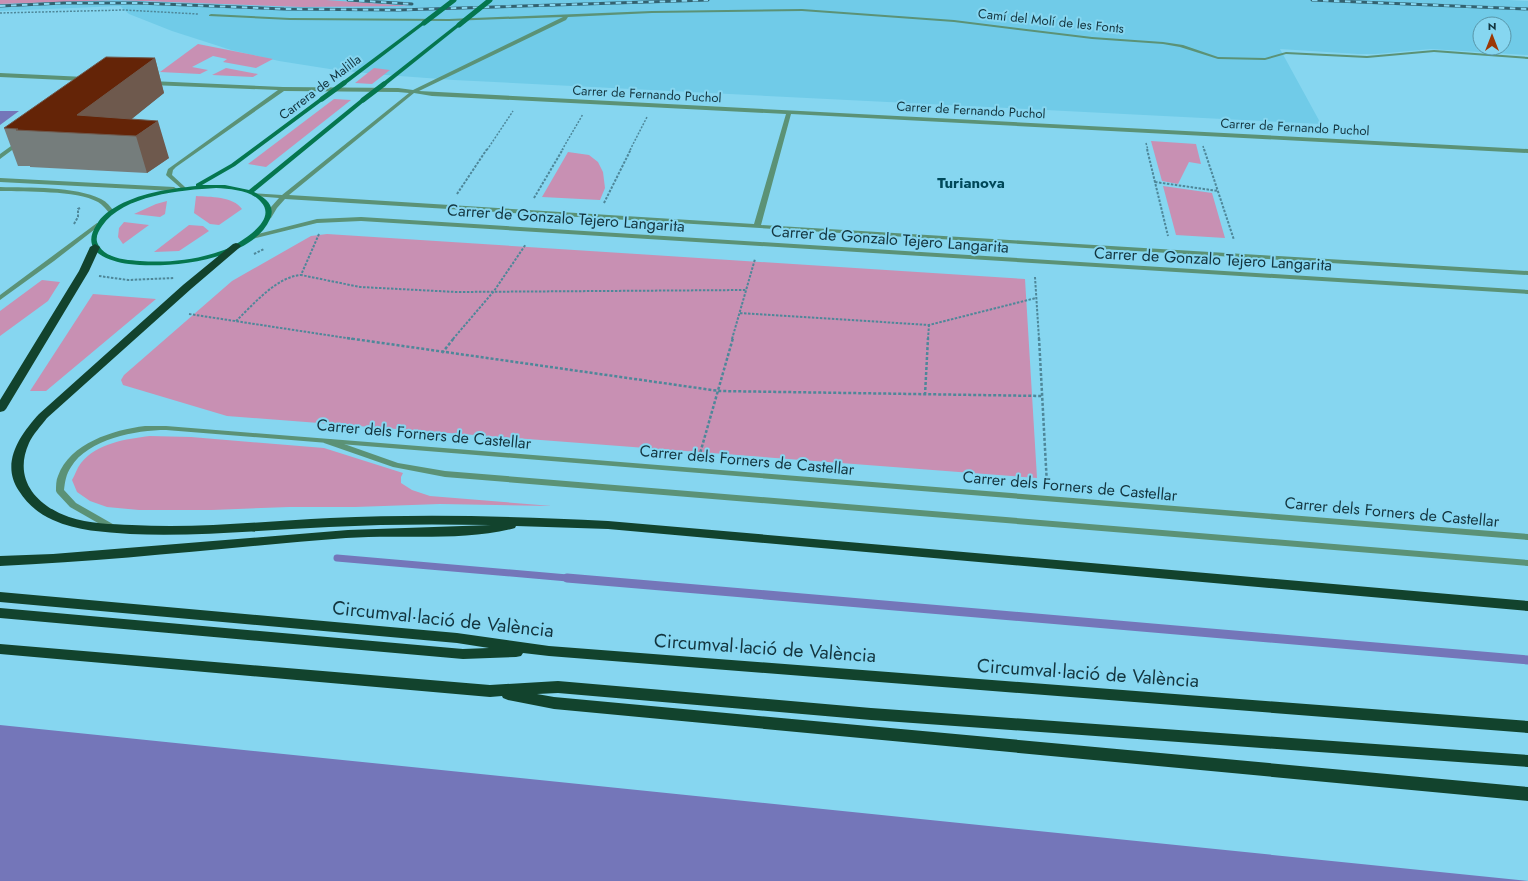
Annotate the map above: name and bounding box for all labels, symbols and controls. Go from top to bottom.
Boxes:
street label: Camí del Molí de les Fonts [977,4,1125,38]
north arrow [1472,16,1512,56]
text: N [1488,18,1496,34]
street label: Carrera de Malilla [275,50,365,124]
street label: Carrer de Fernando Puchol [572,81,722,107]
street label: Carrer de Fernando Puchol [896,97,1046,123]
street label: Carrer de Fernando Puchol [1220,114,1370,140]
district label: Turianova [937,172,1005,194]
street label: Carrer de Gonzalo Tejero Langarita [446,198,686,238]
street label: Carrer de Gonzalo Tejero Langarita [770,219,1010,259]
street label: Carrer de Gonzalo Tejero Langarita [1093,241,1333,277]
street label: Carrer dels Forners de Castellar [316,413,533,455]
street label: Carrer dels Forners de Castellar [639,439,856,481]
street label: Carrer dels Forners de Castellar [962,465,1179,507]
street label: Carrer dels Forners de Castellar [1284,491,1501,533]
street label: Circumval·lació de València [331,594,555,644]
street label: Circumval·lació de València [653,627,877,669]
street label: Circumval·lació de València [976,652,1200,694]

